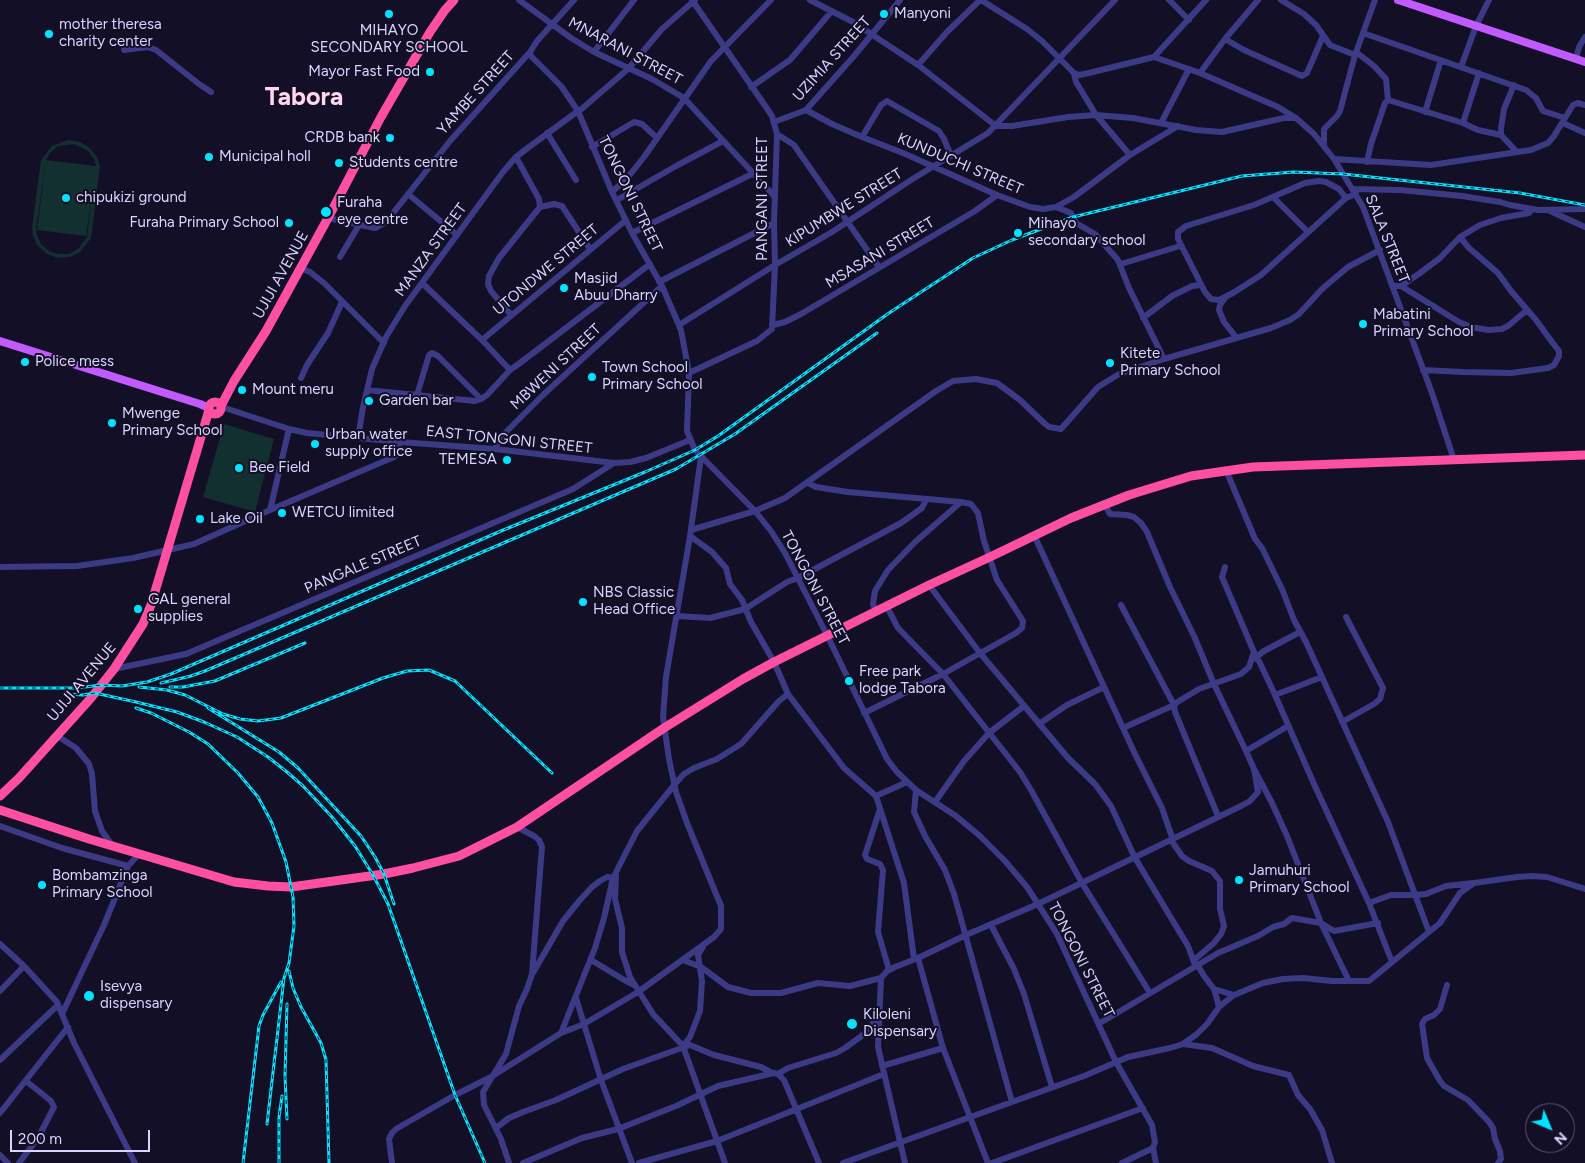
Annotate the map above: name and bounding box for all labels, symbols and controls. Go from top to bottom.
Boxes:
place label: Manyoni [894,5,951,23]
marker: MIHAYO SECONDARY SCHOOL [383,8,395,20]
marker: Manyoni [878,8,890,20]
street label: MNARANI STREET [565,13,685,89]
street label: UZIMIA STREET [789,13,875,105]
place label: mother theresa charity center [59,16,162,51]
place label: MIHAYO SECONDARY SCHOOL [310,22,468,57]
marker: mother theresa charity center [43,28,55,40]
street label: YAMBE STREET [434,47,518,139]
place label: Mayor Fast Food [308,63,420,81]
marker: Mayor Fast Food [424,66,436,78]
district label: Tabora [265,83,343,113]
place label: CRDB bank [305,129,380,147]
street label: KUNDUCHI STREET [894,129,1026,199]
marker: CRDB bank [384,132,396,144]
street label: TONGONI STREET [594,133,666,255]
street label: PANGANI STREET [754,137,772,261]
place label: Municipal holl [219,148,311,166]
marker: Municipal holl [203,151,215,163]
place label: Students centre [349,154,458,172]
marker: Students centre [333,157,345,169]
street label: KIPUMBWE STREET [782,165,906,251]
place label: chipukizi ground [76,189,187,207]
marker: chipukizi ground [60,192,72,204]
street label: SALA STREET [1361,192,1413,286]
place label: Furaha eye centre [337,194,408,229]
street label: MANZA STREET [391,200,471,300]
marker: Furaha eye centre [319,205,333,219]
street label: MSASANI STREET [822,213,938,293]
place label: Furaha Primary School [130,214,279,232]
place label: Mihayo secondary school [1028,215,1146,250]
marker: Furaha Primary School [283,217,295,229]
street label: UTONDWE STREET [490,221,602,319]
marker: Mihayo secondary school [1012,227,1024,239]
street label: UJIJI AVENUE [249,228,313,322]
place label: Masjid Abuu Dharry [574,270,658,305]
marker: Masjid Abuu Dharry [558,282,570,294]
place label: Mabatini Primary School [1373,306,1474,341]
marker: Mabatini Primary School [1357,318,1369,330]
street label: MBWENI STREET [507,320,605,414]
place label: Kitete Primary School [1120,345,1221,380]
place label: Police mess [35,353,114,371]
marker: Police mess [19,356,31,368]
marker: Kitete Primary School [1104,357,1116,369]
place label: Town School Primary School [602,359,703,394]
marker: Town School Primary School [586,371,598,383]
place label: Mount meru [252,381,334,399]
marker: Mount meru [236,384,248,396]
place label: Garden bar [379,392,454,410]
marker: Garden bar [363,395,375,407]
place label: Mwenge Primary School [122,405,223,440]
marker: Mwenge Primary School [106,417,118,429]
street label: EAST TONGONI STREET [425,422,593,458]
place label: Urban water supply office [325,426,413,461]
marker: Urban water supply office [309,438,321,450]
place label: TEMESA [439,451,497,469]
marker: TEMESA [501,454,513,466]
place label: Bee Field [249,459,310,477]
marker: Bee Field [233,462,245,474]
place label: WETCU limited [292,504,394,522]
marker: WETCU limited [276,507,288,519]
place label: Lake Oil [210,510,263,528]
marker: Lake Oil [194,513,206,525]
street label: TONGONI STREET [777,528,853,648]
street label: PANGALE STREET [302,532,424,598]
place label: NBS Classic Head Office [593,584,675,619]
place label: GAL general supplies [148,591,231,626]
marker: NBS Classic Head Office [577,596,589,608]
marker: GAL general supplies [132,603,144,615]
street label: UJIJI AVENUE [44,639,120,725]
place label: Free park lodge Tabora [859,663,946,698]
marker: Free park lodge Tabora [843,675,855,687]
place label: Jamuhuri Primary School [1249,862,1350,897]
place label: Bombamzinga Primary School [52,867,153,902]
marker: Jamuhuri Primary School [1233,874,1245,886]
marker: Bombamzinga Primary School [36,879,48,891]
street label: TONGONI STREET [1044,899,1118,1021]
place label: Isevya dispensary [100,978,172,1013]
marker: Isevya dispensary [82,989,96,1003]
place label: Kiloleni Dispensary [863,1006,937,1041]
marker: Kiloleni Dispensary [845,1017,859,1031]
north arrow [1525,1103,1575,1153]
scale bar [12,1120,152,1152]
text: N [1550,1128,1570,1148]
text: 200 m [18,1130,62,1148]

